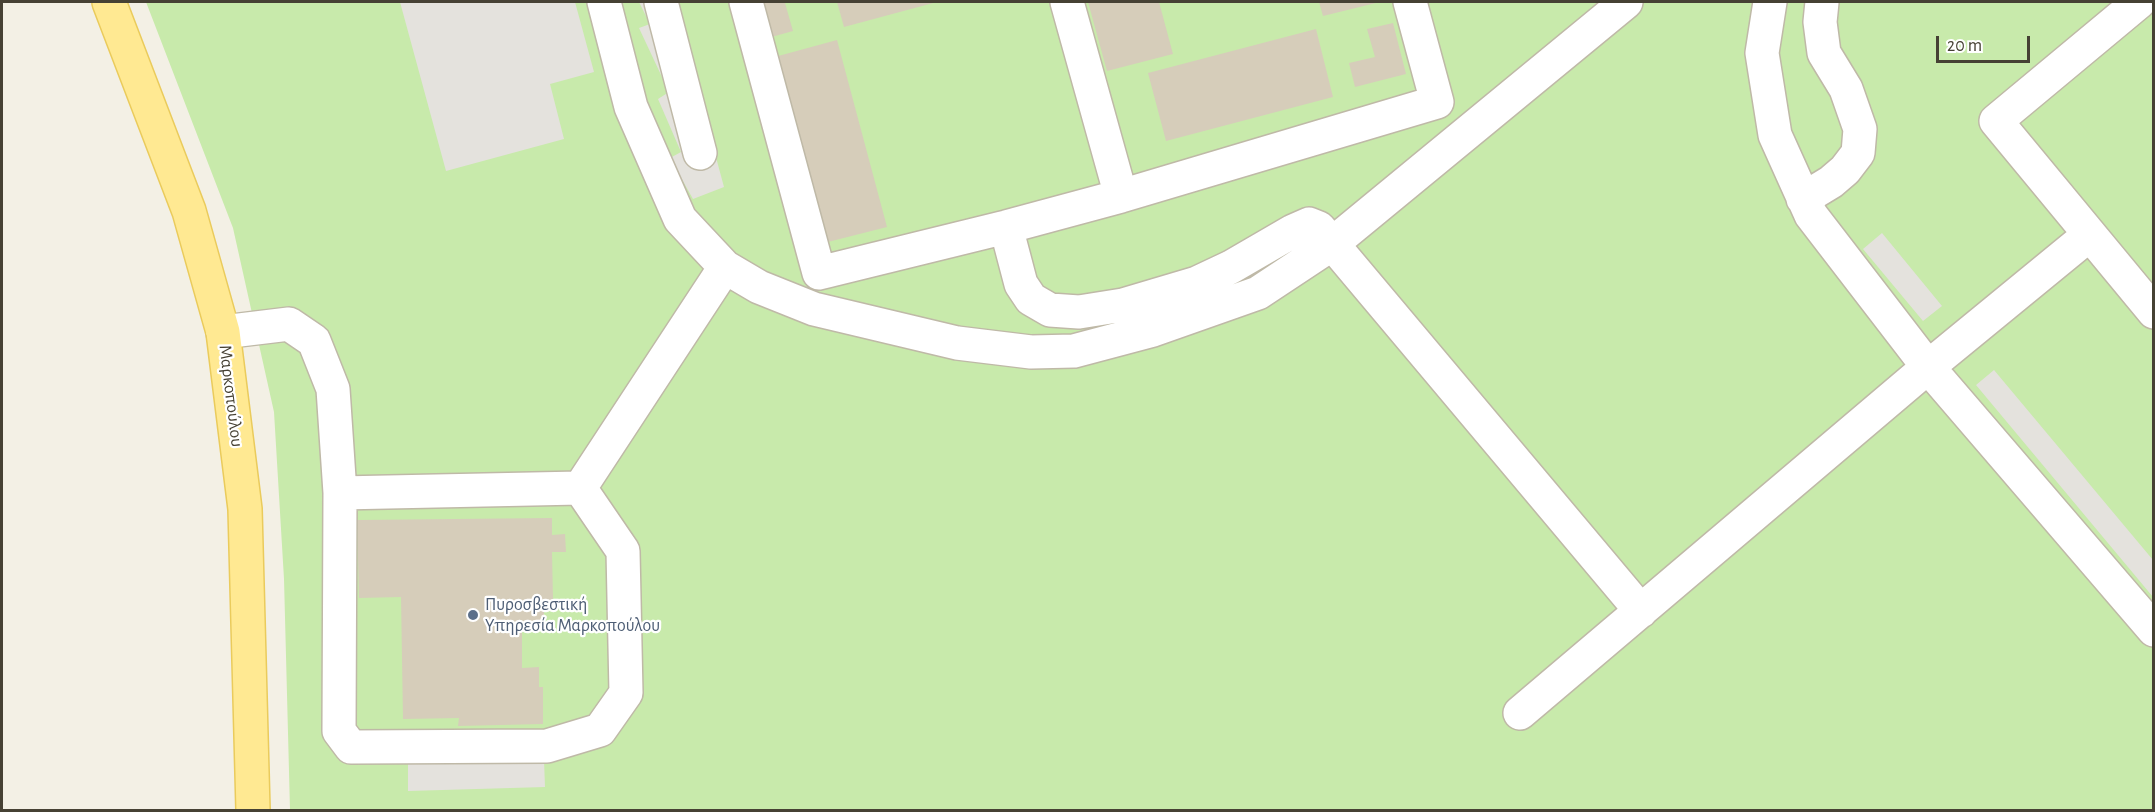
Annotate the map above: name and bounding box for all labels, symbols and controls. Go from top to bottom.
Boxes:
scale bar [1939,24,2034,62]
text: 20 m [1947,37,1982,55]
street label: Μαρκοπούλου [214,344,248,448]
place label: Πυροσβεστική Υπηρεσία Μαρκοπούλου [485,594,660,636]
marker: Πυροσβεστική Υπηρεσία Μαρκοπούλου [466,608,480,622]

